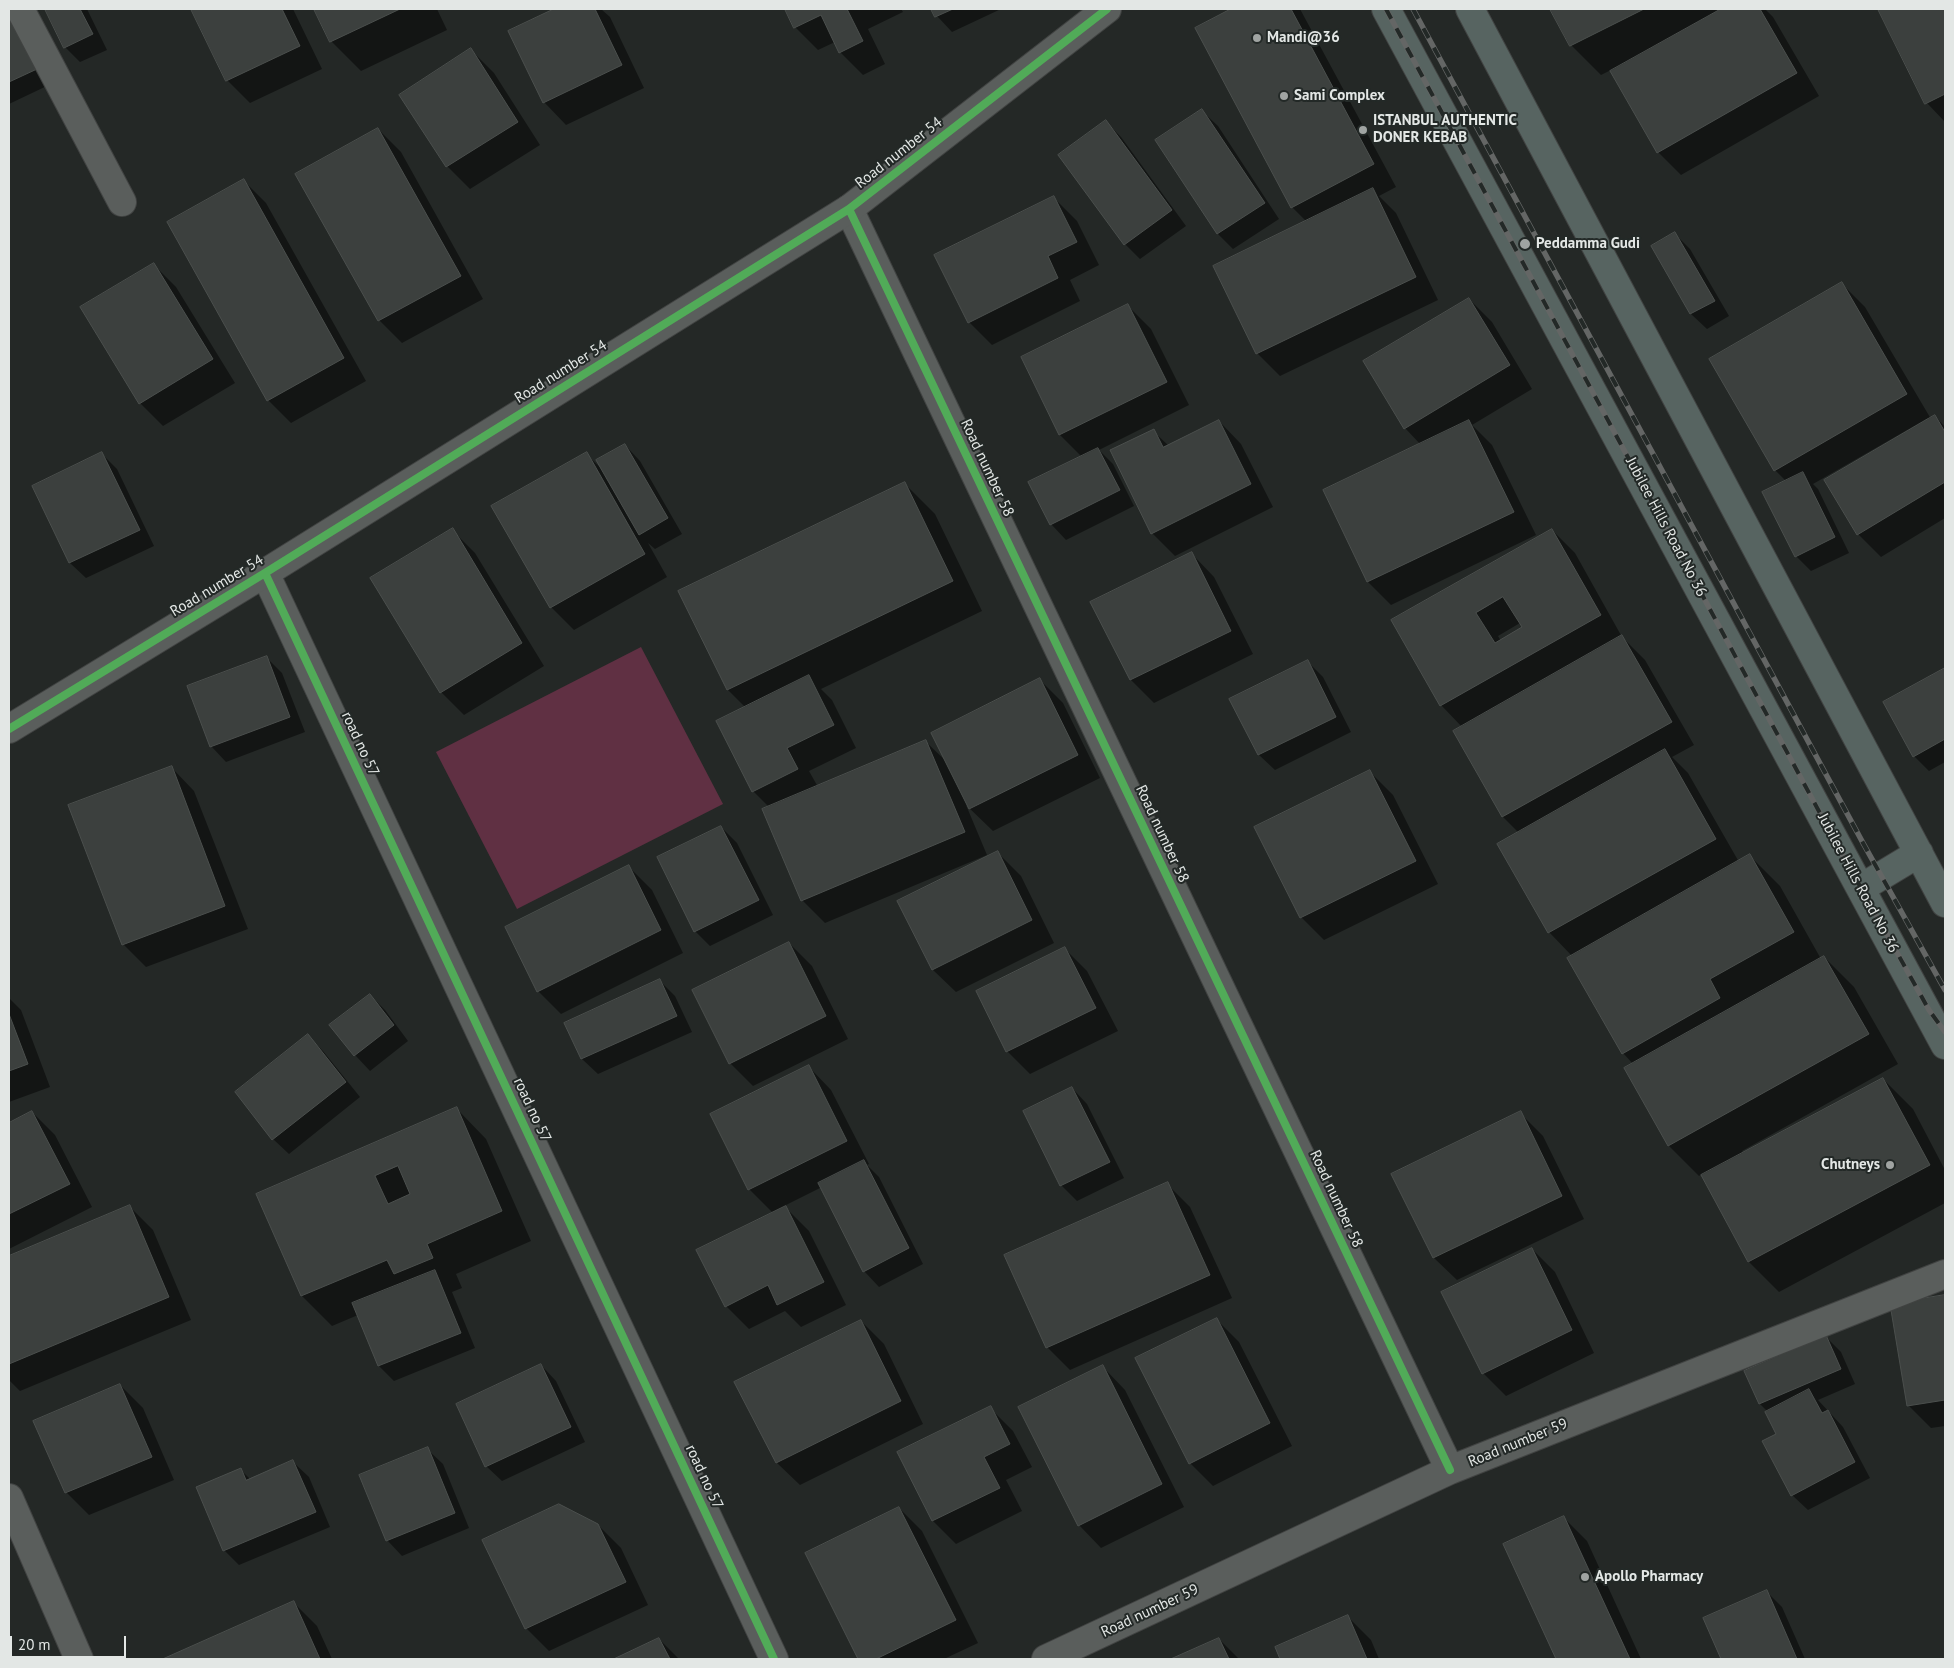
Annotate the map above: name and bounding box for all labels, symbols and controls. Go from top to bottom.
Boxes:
place label: Mandi@36 [1267,29,1340,47]
marker: Mandi@36 [1251,32,1263,44]
place label: Sami Complex [1294,87,1385,105]
marker: Sami Complex [1278,90,1290,102]
place label: ISTANBUL AUTHENTIC DONER KEBAB [1373,112,1517,147]
street label: Road number 54 [852,113,946,193]
marker: ISTANBUL AUTHENTIC DONER KEBAB [1357,124,1369,136]
place label: Peddamma Gudi [1536,235,1640,253]
marker: Peddamma Gudi [1518,237,1532,251]
street label: Road number 54 [512,336,610,408]
street label: Road number 58 [957,416,1017,520]
street label: Jubilee Hills Road No 36 [1622,454,1710,600]
street label: Road number 54 [167,551,267,621]
street label: road no 57 [337,709,383,779]
street label: Road number 58 [1132,782,1192,886]
street label: Jubilee Hills Road No 36 [1814,810,1902,956]
street label: road no 57 [509,1075,555,1145]
street label: Road number 58 [1306,1147,1366,1251]
place label: Chutneys [1821,1156,1880,1174]
marker: Chutneys [1884,1159,1896,1171]
street label: Road number 59 [1466,1415,1570,1471]
street label: road no 57 [681,1442,727,1512]
place label: Apollo Pharmacy [1595,1568,1703,1586]
marker: Apollo Pharmacy [1579,1571,1591,1583]
street label: Road number 59 [1098,1581,1202,1641]
scale bar [12,1626,129,1658]
text: 20 m [18,1635,51,1654]

